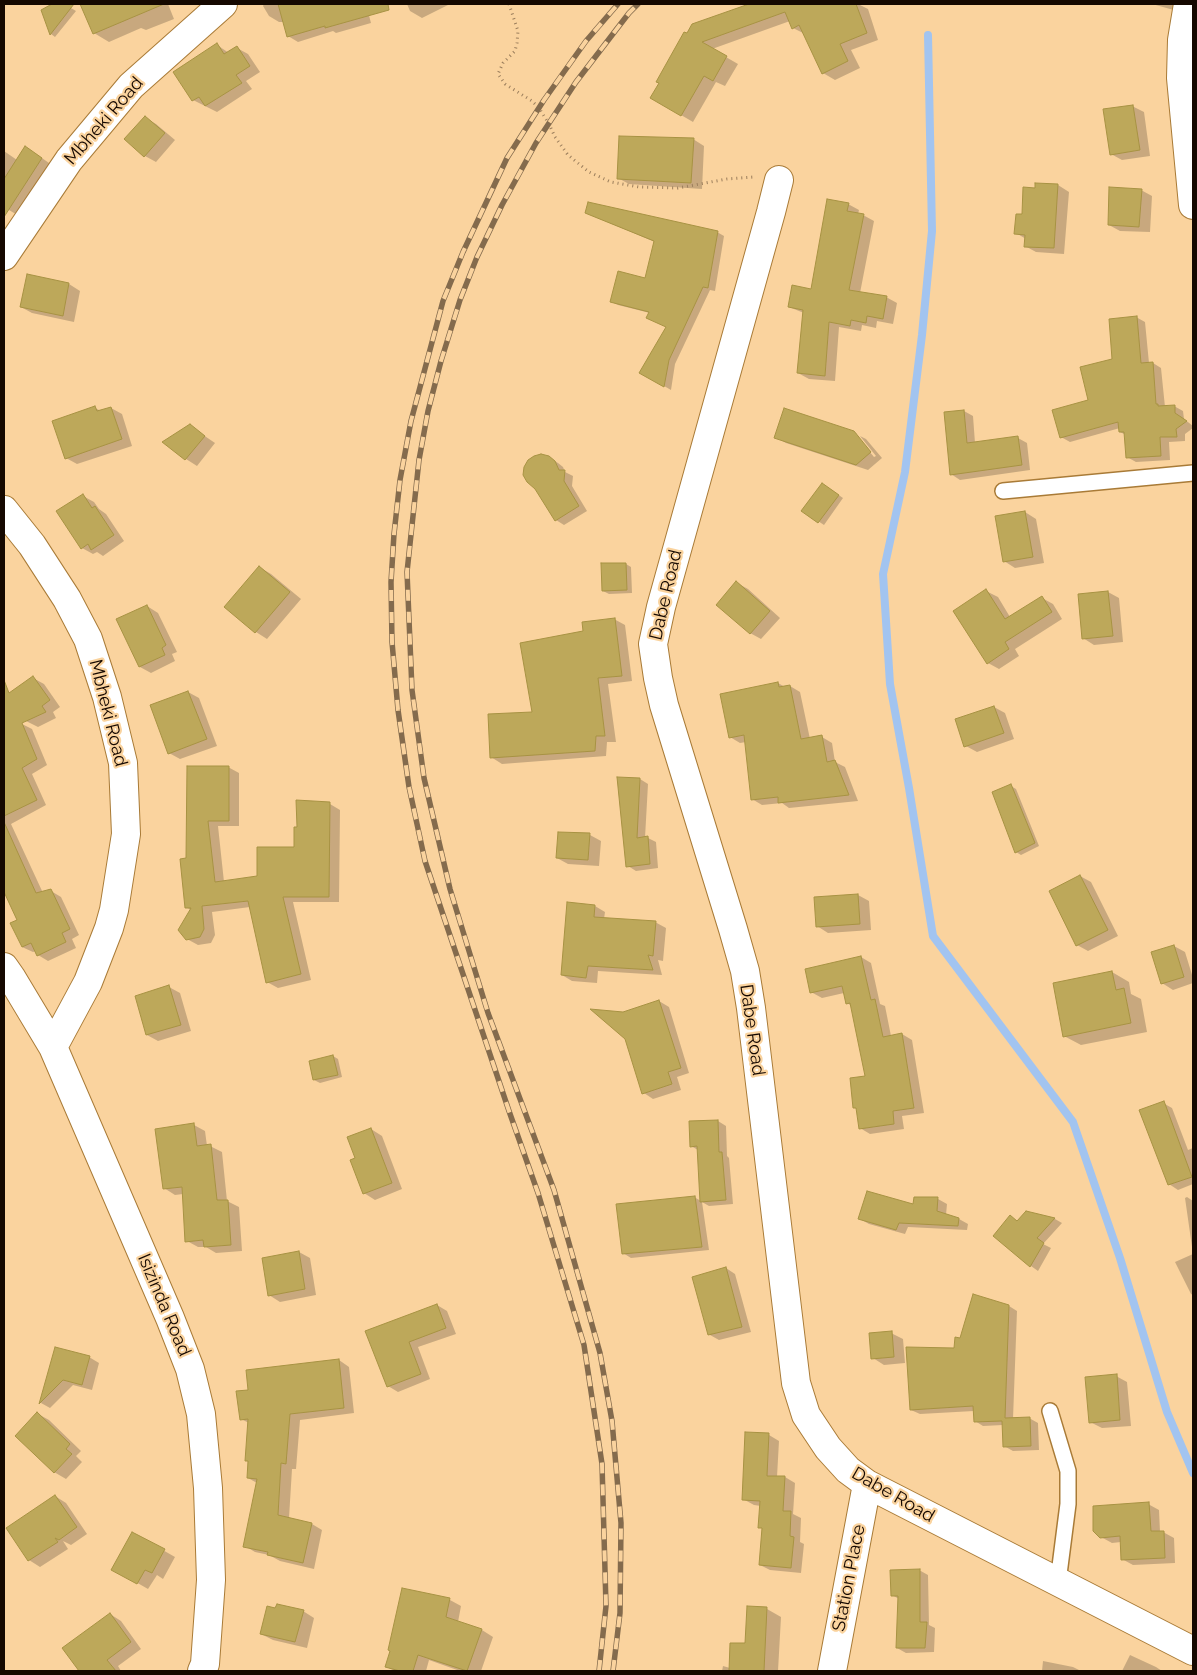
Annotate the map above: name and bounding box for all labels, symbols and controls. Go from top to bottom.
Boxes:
street label: Mbheki Road [60,73,148,169]
street label: Dabe Road [645,548,687,642]
street label: Mbheki Road [84,657,132,769]
street label: Dabe Road [735,983,769,1077]
street label: Isizinda Road [133,1251,195,1359]
street label: Dabe Road [848,1463,938,1527]
street label: Station Place [828,1523,870,1633]

